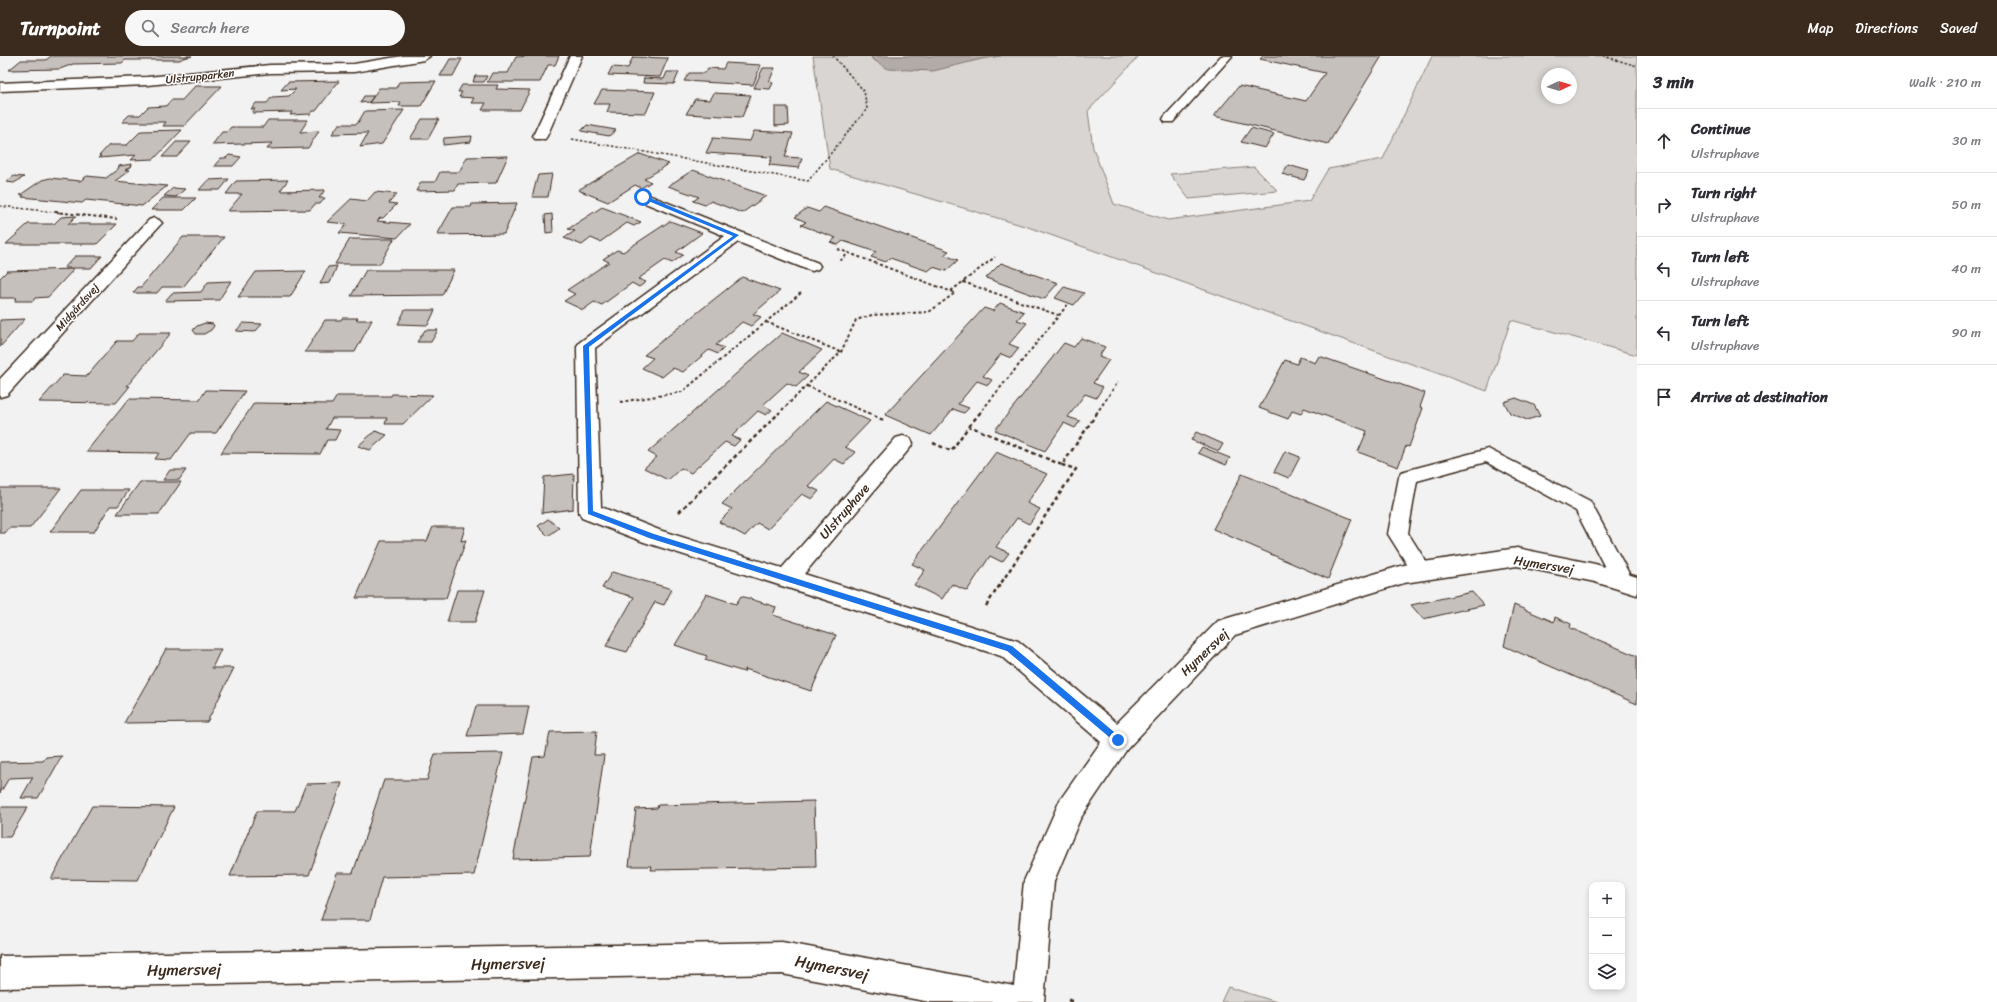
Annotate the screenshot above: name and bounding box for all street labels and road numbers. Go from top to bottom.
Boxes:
street label: Ulstrupparken [165,63,235,90]
street label: Midgårdsvej [51,279,104,335]
street label: Ulstruphave [813,478,875,545]
street label: Hymersvej [1512,548,1577,581]
street label: Hymersvej [1175,622,1235,682]
street label: Hymersvej [793,946,872,989]
street label: Hymersvej [471,948,547,979]
street label: Hymersvej [147,954,223,985]

